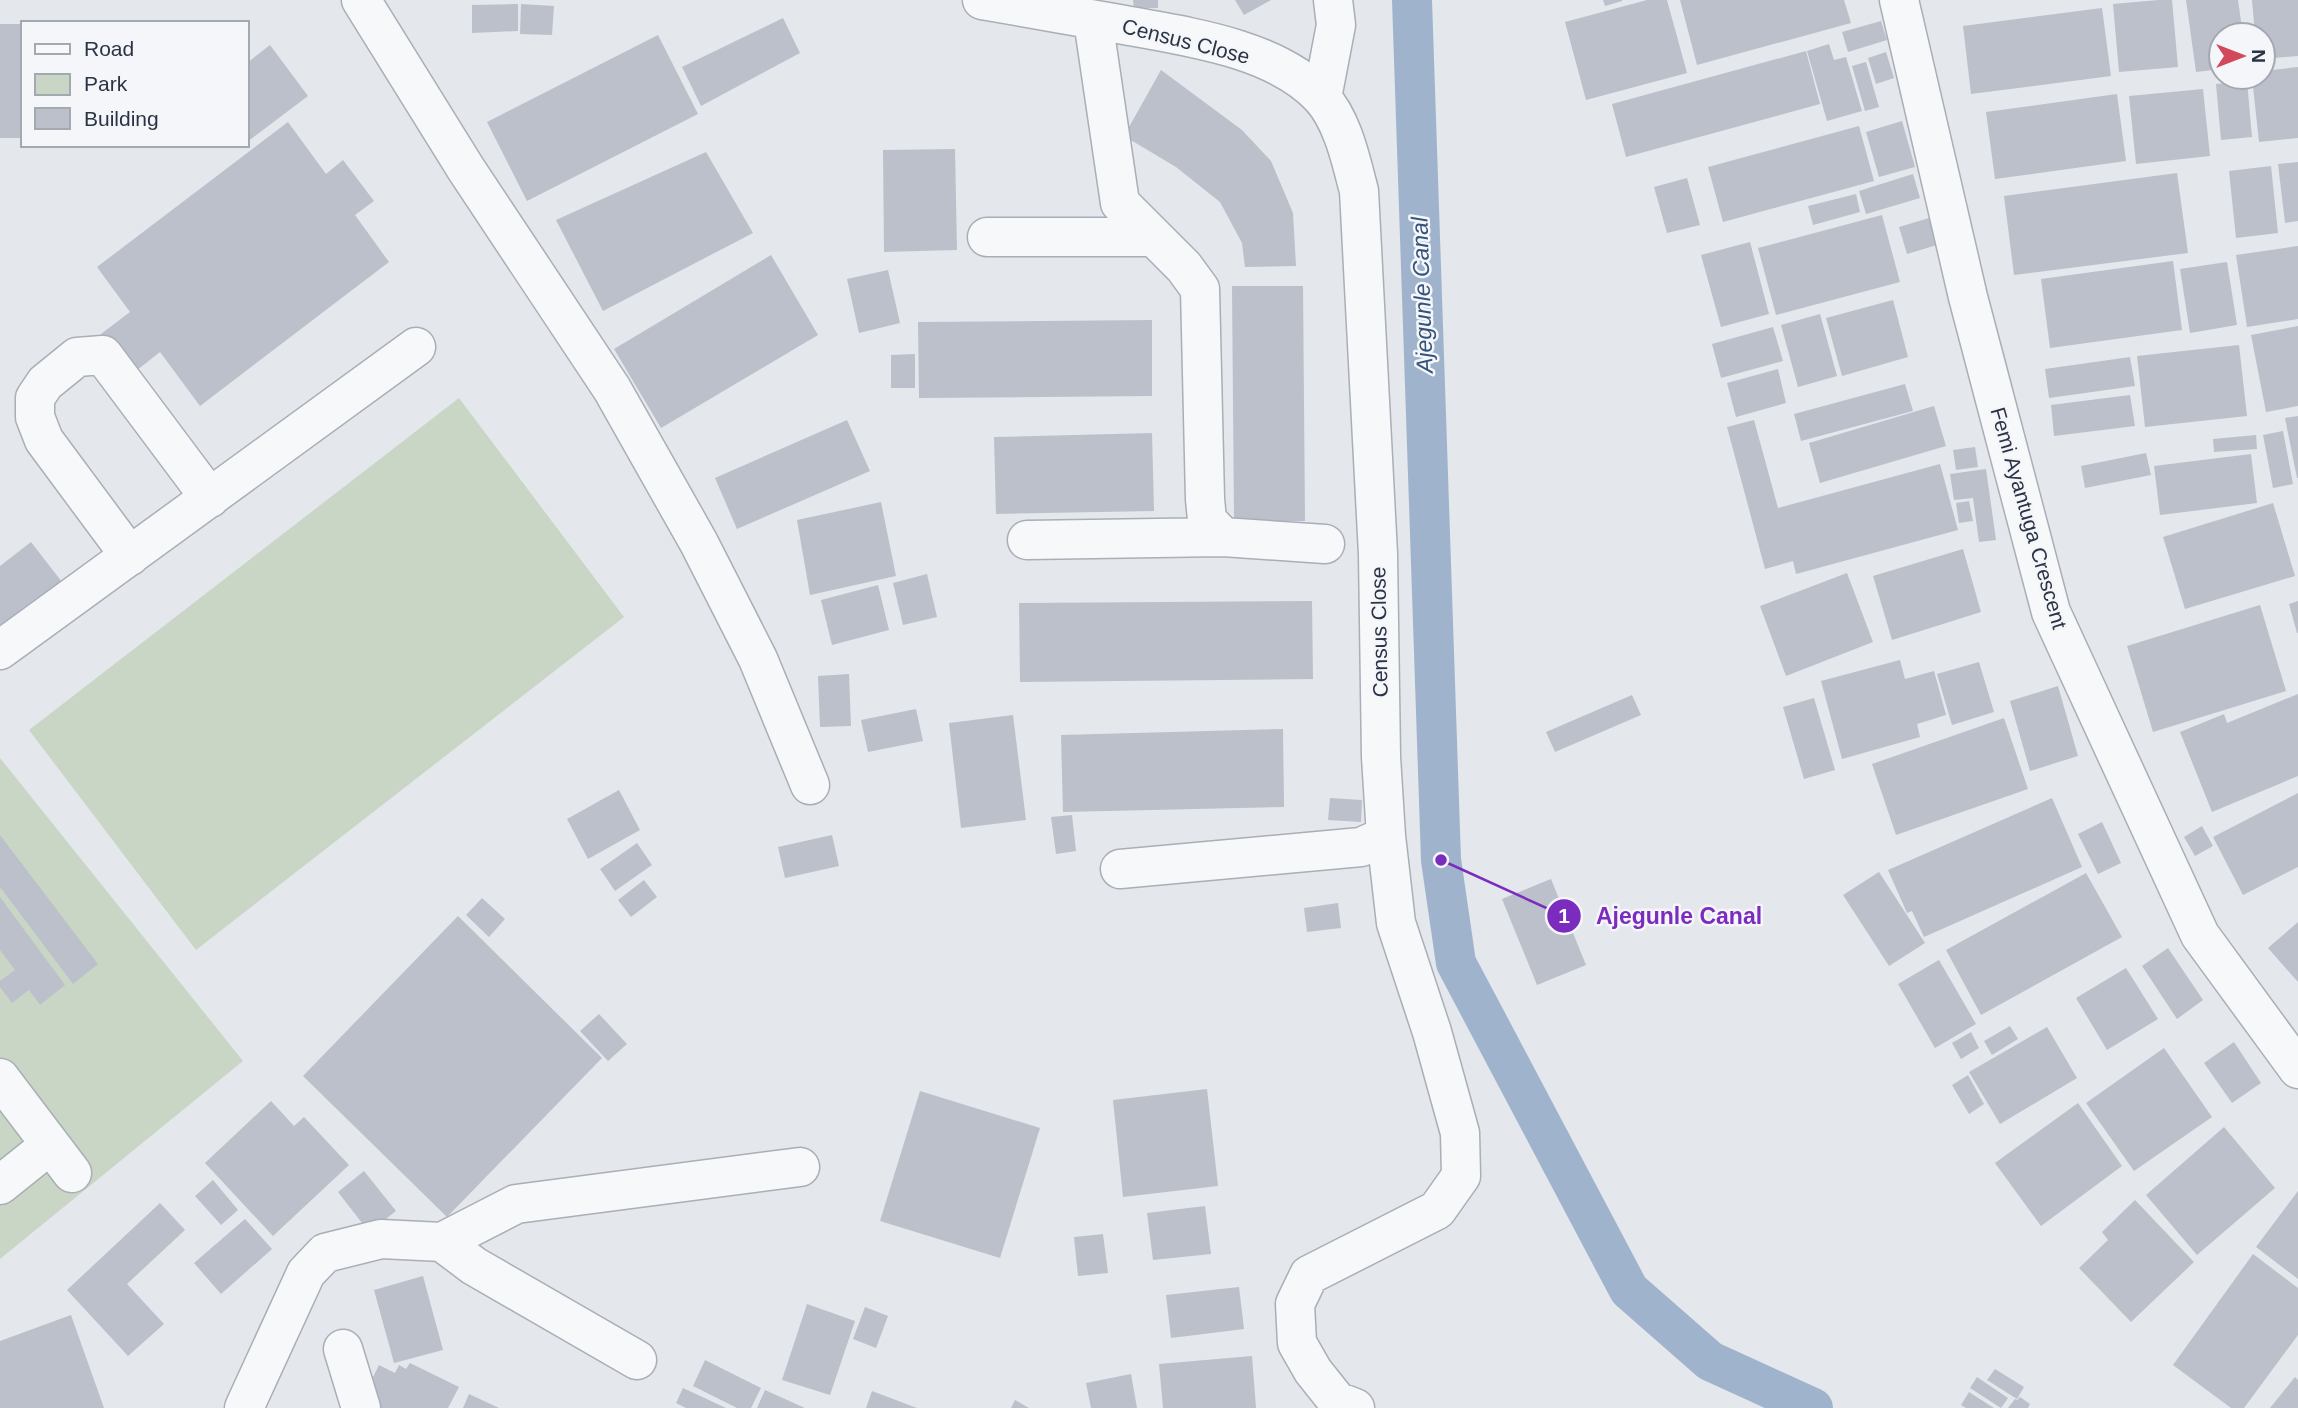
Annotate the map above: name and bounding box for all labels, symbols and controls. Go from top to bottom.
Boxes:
street label: Census Close [1120,14,1252,68]
legend [21,21,248,147]
north arrow [2207,21,2277,91]
text: Road [84,37,134,60]
text: N [2248,49,2269,63]
text: Park [84,72,128,95]
text: Building [84,107,159,130]
water label: Ajegunle Canal [1406,216,1438,375]
street label: Femi Ayantuga Crescent [1986,404,2072,632]
street label: Census Close [1366,566,1392,698]
callout: Ajegunle Canal [1547,894,1776,938]
text: Ajegunle Canal [1596,903,1762,929]
text: 1 [1558,904,1570,927]

